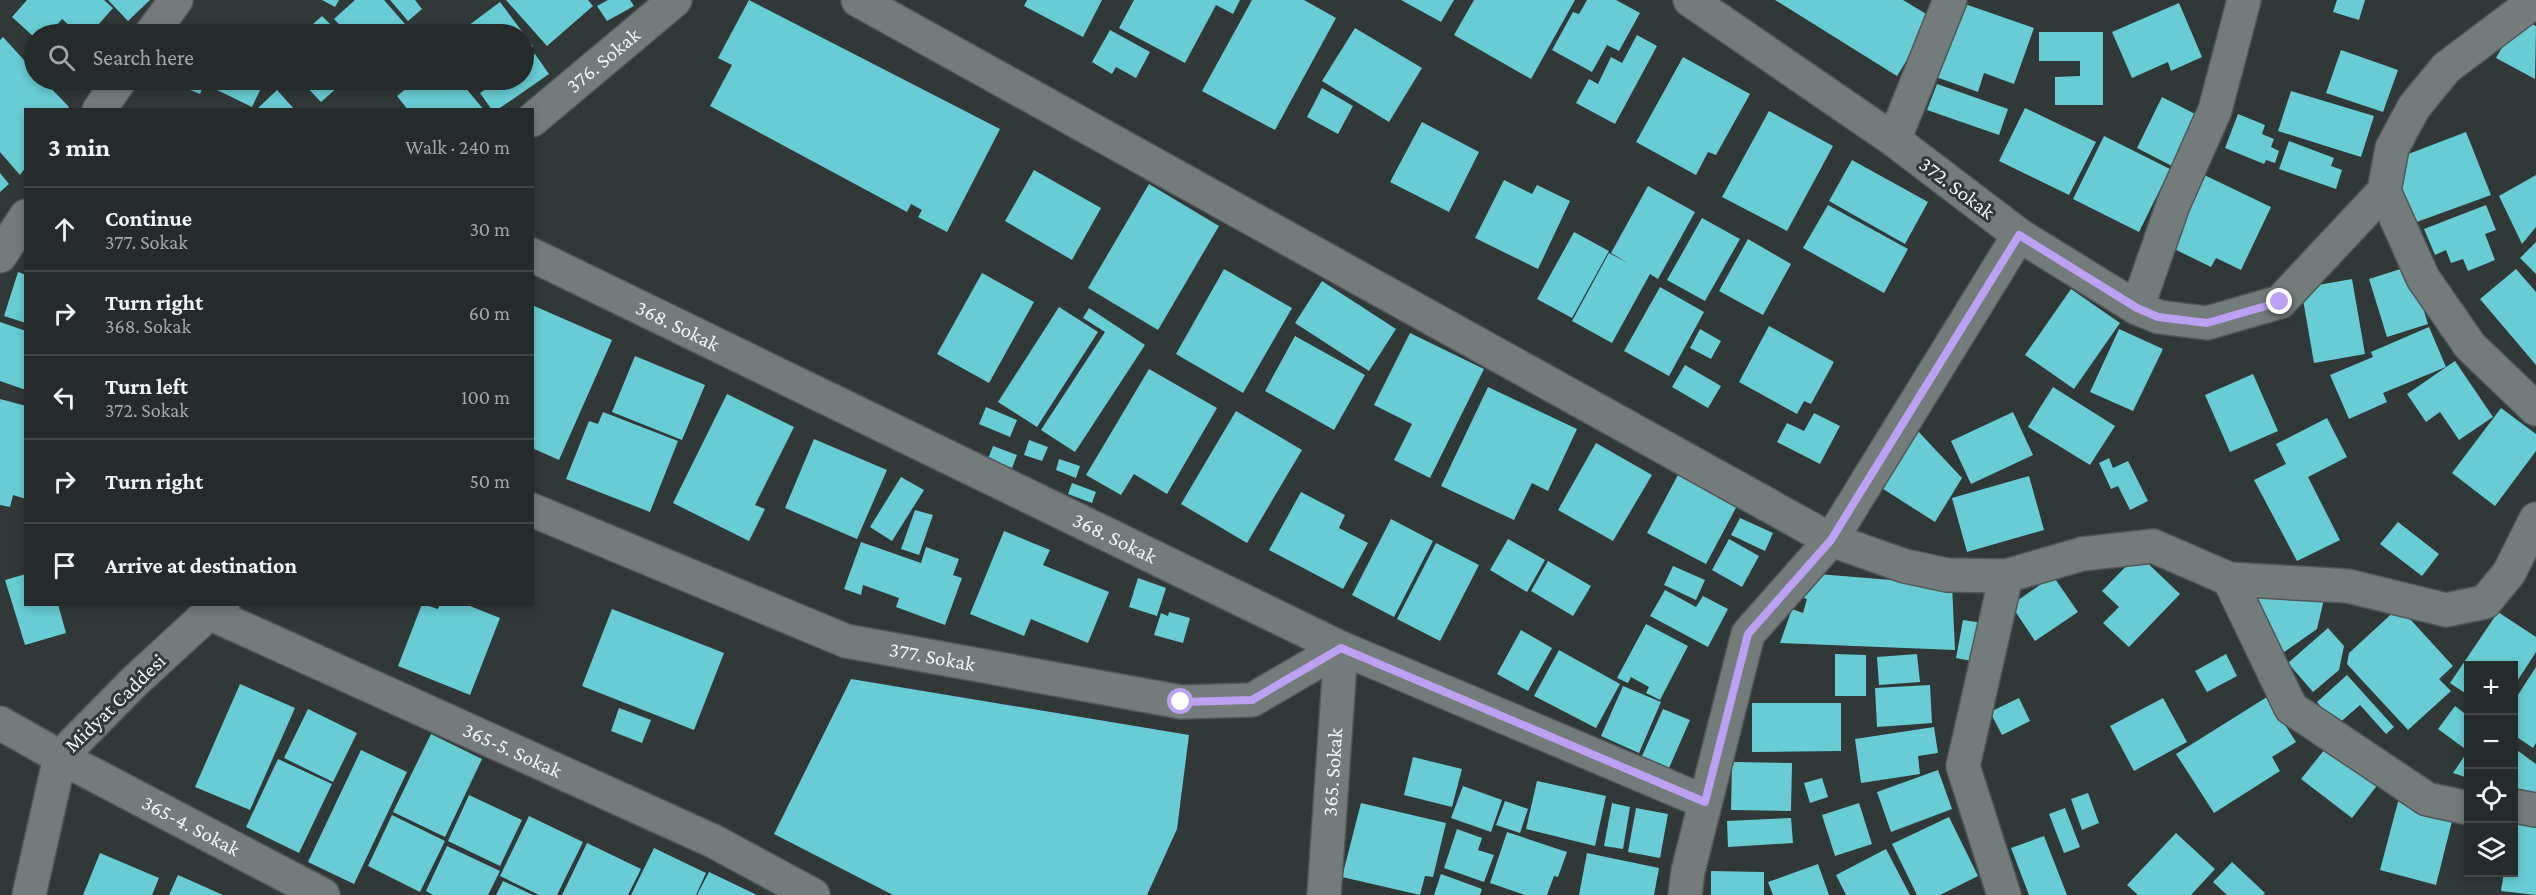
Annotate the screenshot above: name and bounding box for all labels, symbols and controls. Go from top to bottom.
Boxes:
street label: 376. Sokak [562,23,645,98]
search box [24,24,534,90]
icon: search [45,41,78,74]
text: Search here [93,45,194,70]
text: 3 min [48,133,110,162]
text: Walk · 240 m [405,136,510,158]
street label: 372. Sokak [1915,152,1999,224]
text: Continue [105,206,192,231]
icon: ahead [48,213,81,246]
text: 30 m [469,218,510,240]
text: 377. Sokak [105,231,188,253]
route end [2266,288,2292,314]
text: Turn right [105,290,203,315]
street label: 368. Sokak [632,295,724,356]
icon: right [48,297,81,330]
text: 60 m [469,302,510,324]
text: 368. Sokak [105,315,191,337]
text: Turn left [105,374,188,399]
icon: left [48,381,81,414]
text: 100 m [461,386,510,408]
text: 372. Sokak [105,399,189,421]
icon: right [48,465,81,498]
text: Turn right [105,469,203,494]
text: 50 m [469,470,510,492]
street label: 368. Sokak [1069,508,1161,569]
icon: arrive [48,549,81,582]
text: Arrive at destination [105,553,297,578]
street label: 377. Sokak [887,637,977,676]
street label: Midyat Caddesi [59,648,171,757]
map controls [2464,661,2518,877]
button: + [2464,661,2518,715]
route start [1167,688,1193,714]
button: − [2464,715,2518,769]
street label: 365-5. Sokak [459,717,566,783]
street label: 365. Sokak [1317,727,1347,817]
button: locate [2464,769,2518,823]
street label: 365-4. Sokak [138,790,244,861]
button: layers [2464,823,2518,877]

